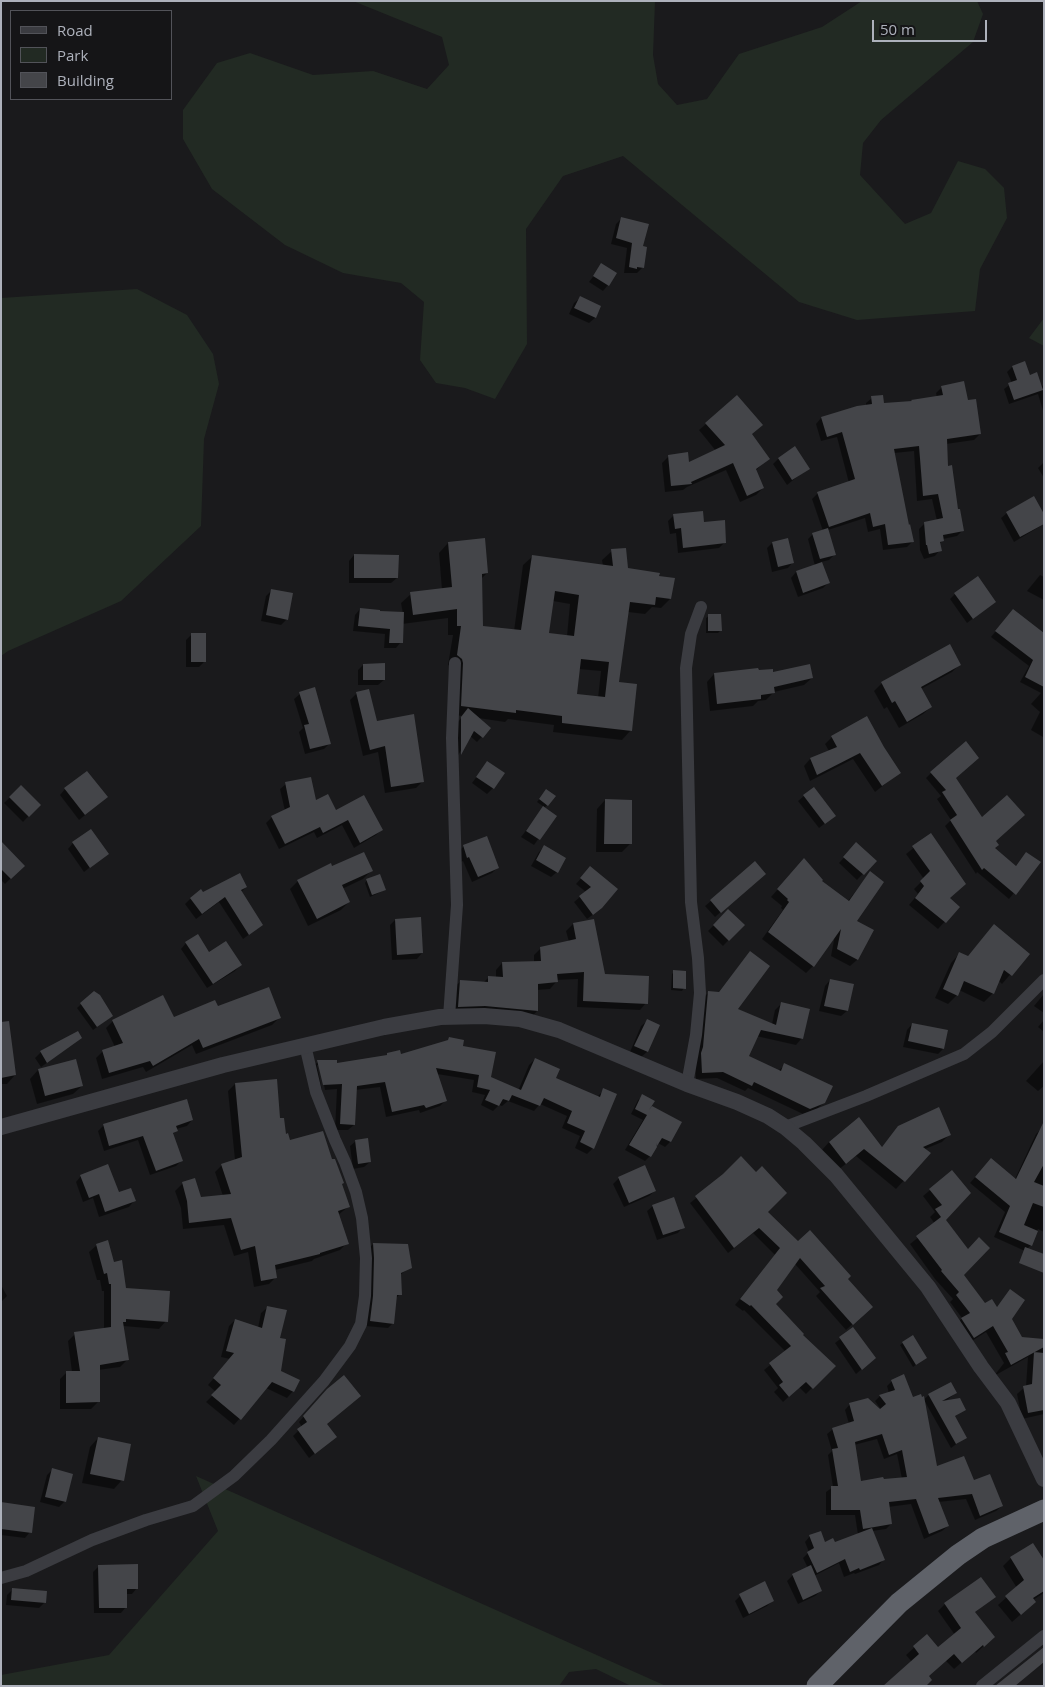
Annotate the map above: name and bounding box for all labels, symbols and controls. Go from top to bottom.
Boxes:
legend [10,10,172,100]
scale bar [875,10,990,42]
text: 50 m [880,19,915,39]
text: Road [57,20,93,40]
text: Park [57,45,88,65]
text: Building [57,70,114,90]

